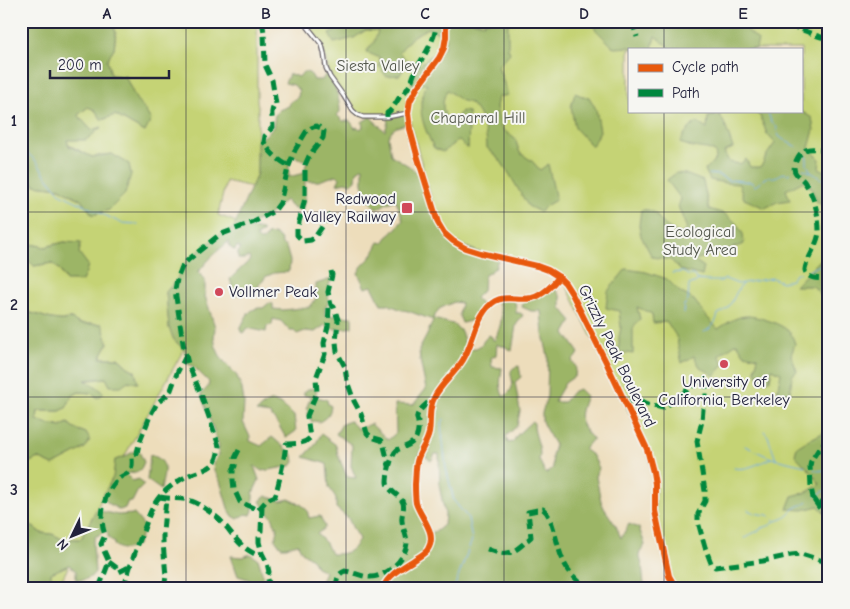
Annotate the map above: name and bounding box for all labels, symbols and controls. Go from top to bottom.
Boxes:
text: A [103,5,112,23]
text: B [261,5,271,23]
text: C [420,5,430,23]
text: D [579,5,589,23]
text: E [738,5,748,23]
scale bar [50,48,169,80]
legend [628,48,802,112]
text: 200 m [58,56,102,74]
park label: Siesta Valley [337,57,420,75]
text: Cycle path [672,58,739,76]
text: Path [672,84,700,102]
park label: Chaparral Hill [430,109,526,127]
text: 1 [11,112,17,130]
place label: Redwood Valley Railway [303,190,397,226]
marker: Redwood Valley Railway [400,201,414,215]
park label: Ecological Study Area [663,223,737,259]
street label: Grizzly Peak Boulevard [575,282,659,430]
place label: Vollmer Peak [229,283,318,301]
marker: Vollmer Peak [213,286,225,298]
text: 2 [10,296,18,314]
marker: University of California, Berkeley [718,358,730,370]
place label: University of California, Berkeley [658,373,790,409]
text: 3 [10,481,18,499]
north arrow [48,512,98,562]
text: N [54,535,72,554]

